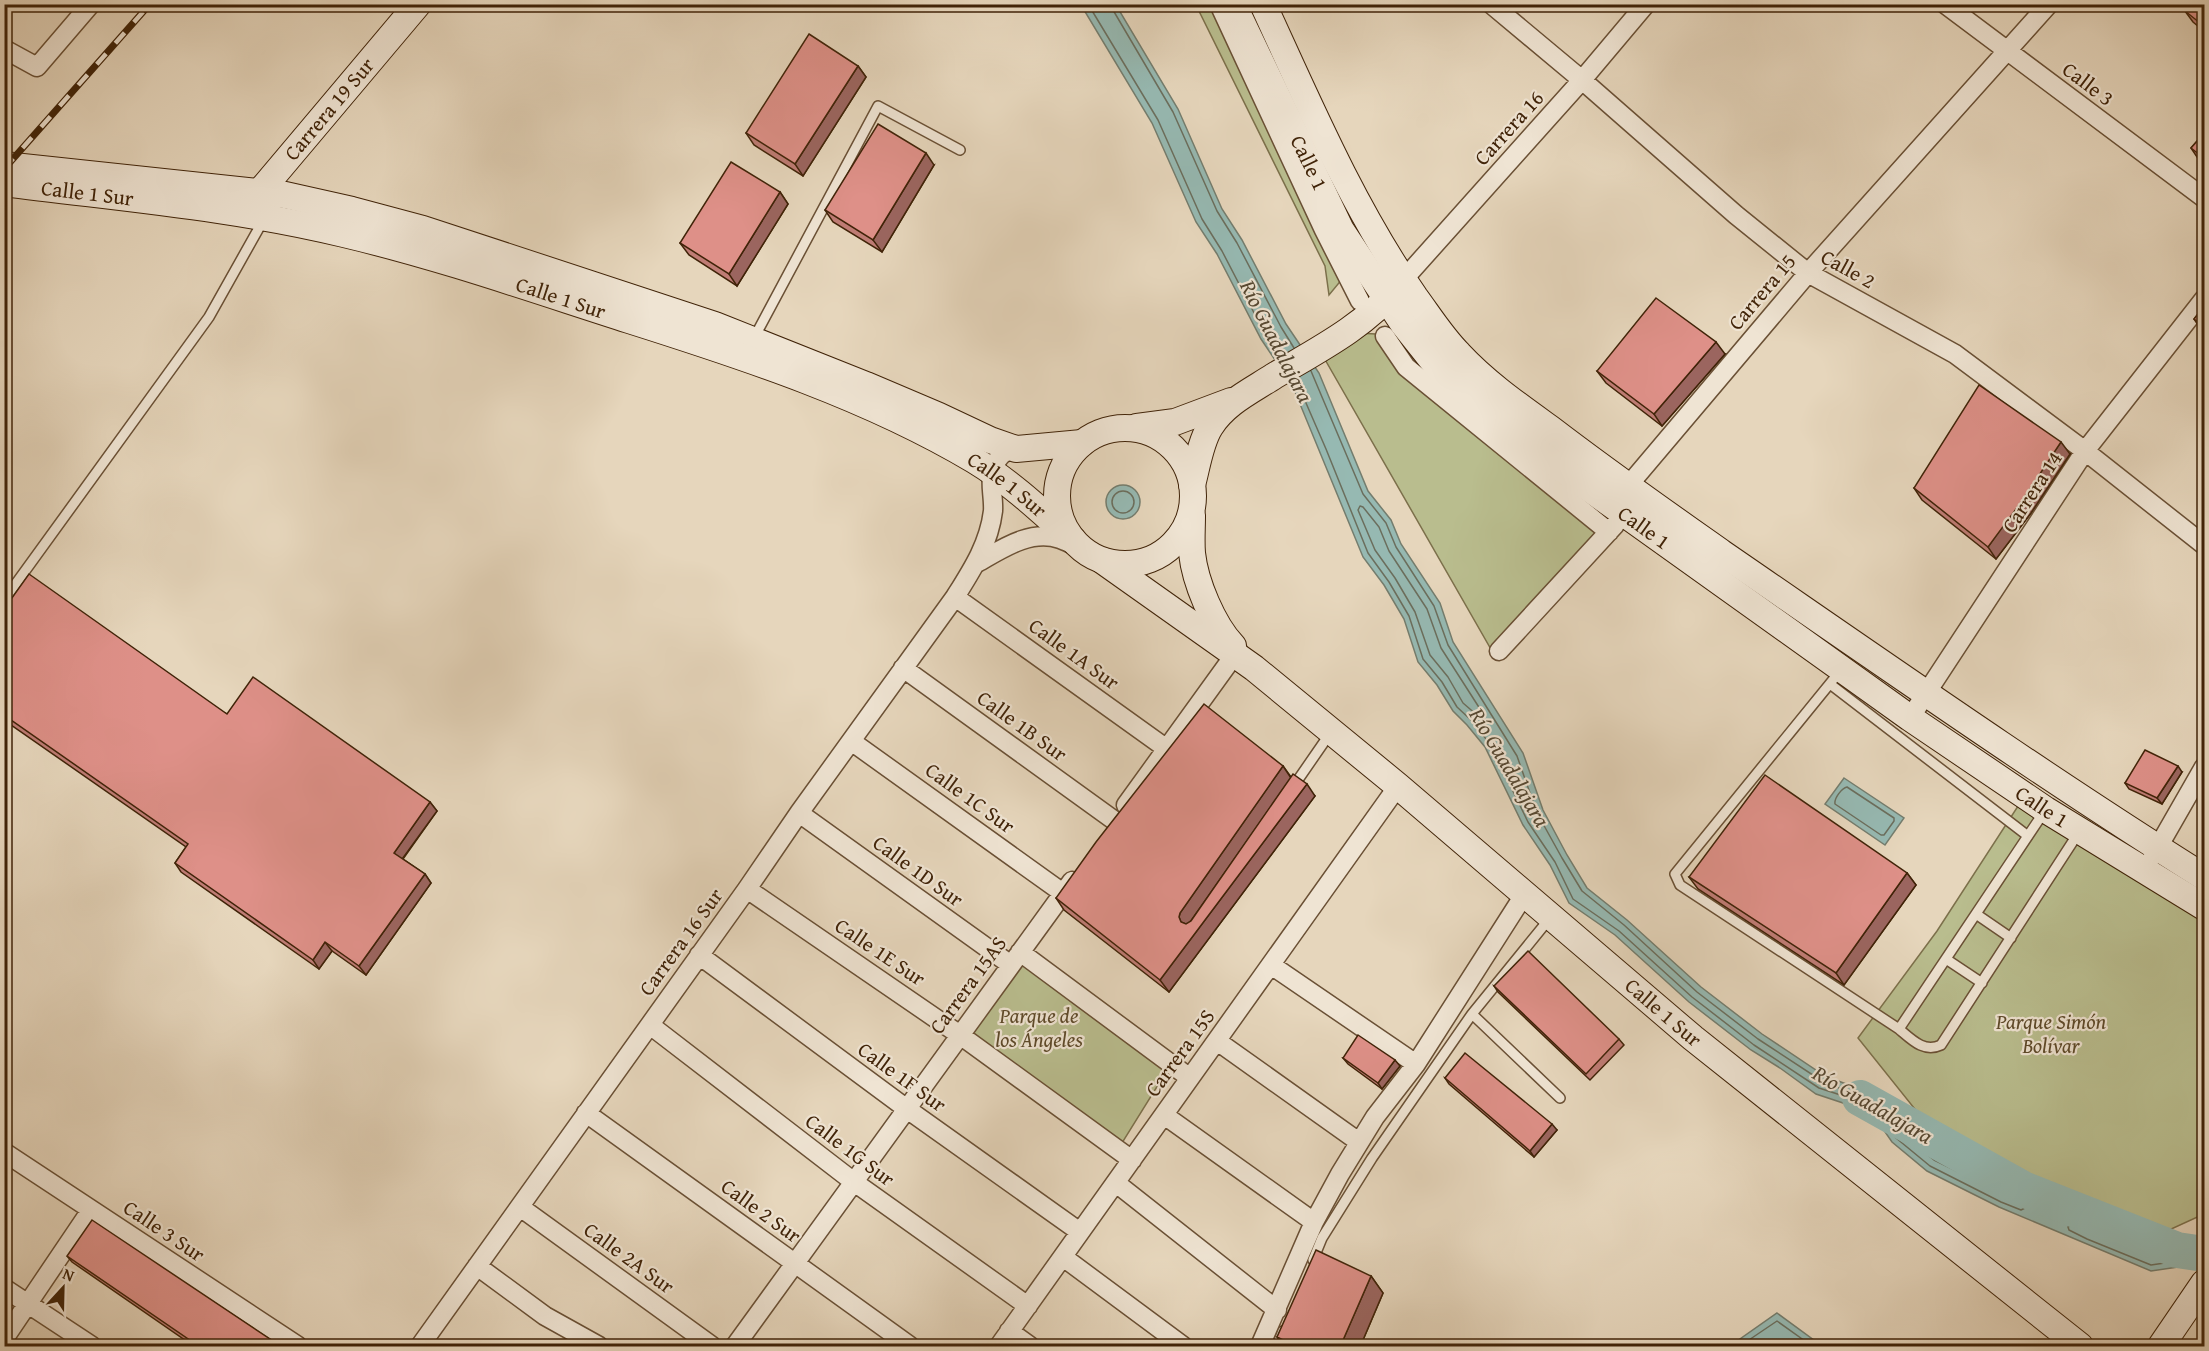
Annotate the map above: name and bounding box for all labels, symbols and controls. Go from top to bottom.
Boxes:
street label: Carrera 19 Sur [276,50,382,167]
street label: Calle 3 [2056,54,2121,113]
street label: Carrera 16 [1467,83,1551,172]
street label: Calle 1 [1283,130,1336,195]
street label: Calle 1 Sur [40,172,136,214]
street label: Calle 2 [1815,241,1881,296]
street label: Carrera 15 [1720,247,1803,337]
street label: Calle 1 Sur [512,268,610,327]
water label: Río Guadalajara [1232,273,1322,408]
street label: Calle 1 Sur [962,444,1054,525]
street label: Carrera 14 [1994,445,2069,538]
street label: Calle 1 [1612,498,1677,557]
street label: Calle 1A Sur [1023,610,1126,697]
street label: Calle 1B Sur [971,682,1074,769]
water label: Río Guadalajara [1461,700,1558,833]
street label: Calle 1C Sur [919,754,1022,841]
street label: Calle 1 [2009,778,2074,835]
street label: Calle 1D Sur [867,827,970,914]
street label: Carrera 16 Sur [631,881,730,1002]
street label: Calle 1E Sur [829,910,932,993]
street label: Carrera 15AS [921,929,1014,1040]
street label: Calle 1 Sur [1618,970,1709,1054]
park label: Parque de los Ángeles [995,1000,1083,1055]
street label: Carrera 15S [1137,1002,1222,1103]
park label: Parque Simón Bolívar [1995,1006,2106,1061]
street label: Calle 1F Sur [852,1034,953,1120]
water label: Río Guadalajara [1806,1056,1939,1151]
street label: Calle 1G Sur [799,1106,902,1194]
street label: Calle 2 Sur [715,1171,808,1251]
street label: Calle 3 Sur [117,1192,212,1270]
street label: Calle 2A Sur [578,1214,681,1301]
north arrow [33,1258,93,1318]
text: N [59,1261,78,1287]

